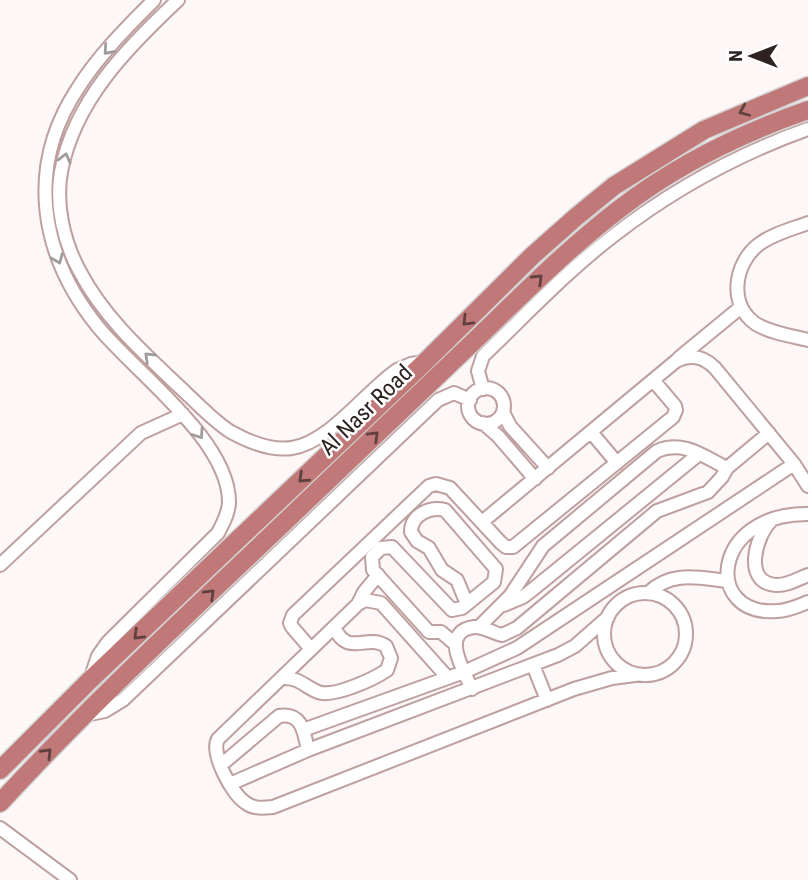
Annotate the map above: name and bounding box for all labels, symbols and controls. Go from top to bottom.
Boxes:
north arrow [717,21,787,91]
one-way arrow [103,42,116,55]
text: N [724,50,747,62]
one-way arrow [739,103,751,117]
one-way arrow [57,152,71,164]
one-way arrow [50,251,64,264]
one-way arrow [530,275,543,288]
one-way arrow [463,312,476,325]
one-way arrow [144,353,157,366]
street label: Al Nasr Road [314,359,418,461]
one-way arrow [191,426,203,439]
one-way arrow [365,432,378,445]
one-way arrow [298,470,311,483]
one-way arrow [202,590,215,603]
one-way arrow [133,626,146,639]
one-way arrow [39,749,52,762]

